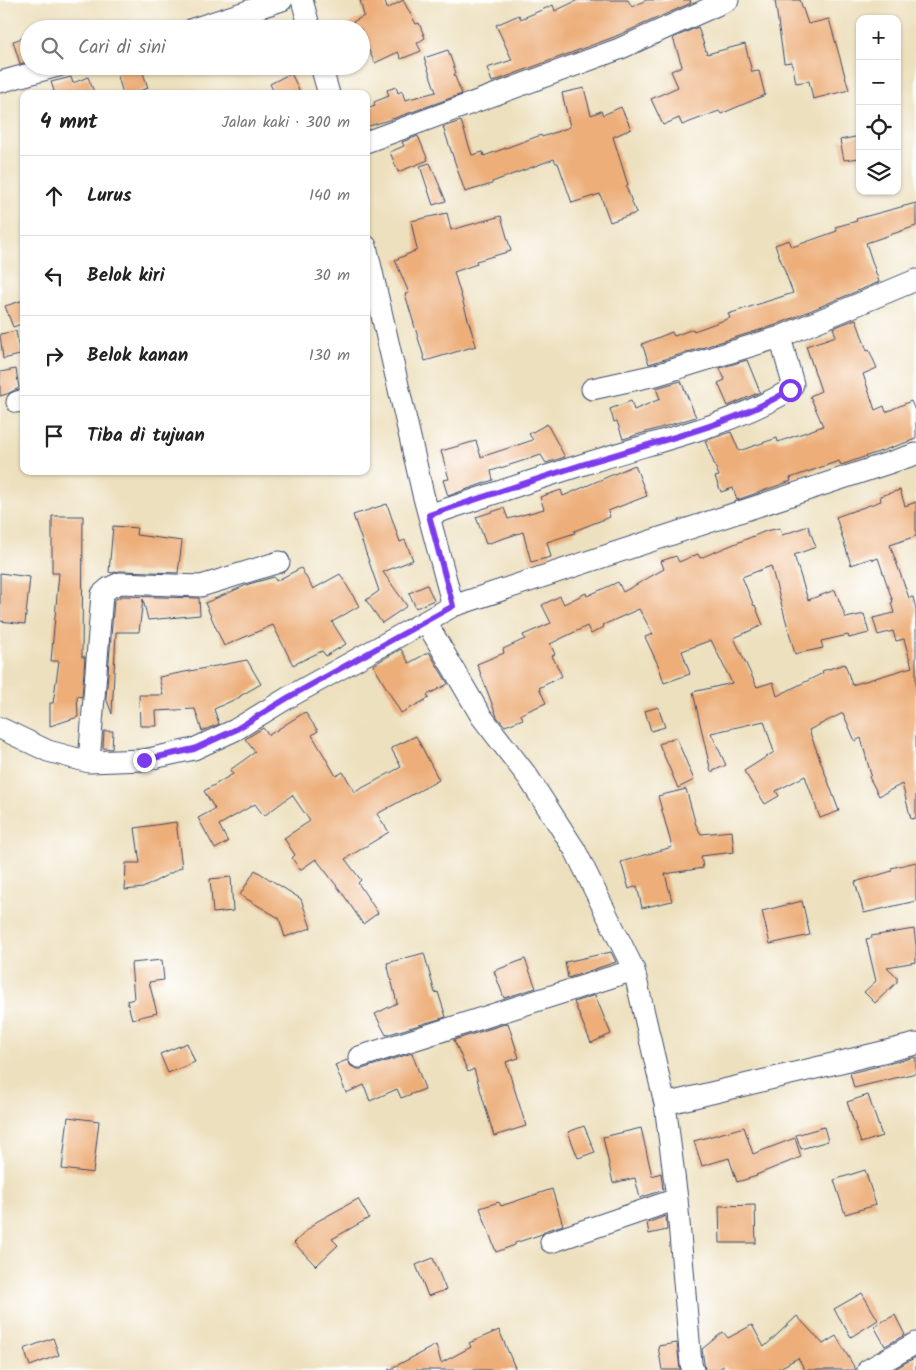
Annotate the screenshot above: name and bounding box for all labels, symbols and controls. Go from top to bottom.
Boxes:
map controls [856,15,901,195]
button: + [856,15,901,60]
search box [20,20,370,75]
text: Cari di sini [78,33,166,63]
icon: search [38,34,66,62]
button: − [856,60,901,105]
button: locate [856,105,901,150]
text: 4 mnt [40,106,98,139]
text: Jalan kaki · 300 m [221,110,350,135]
button: layers [856,150,901,195]
text: Lurus [87,181,132,211]
icon: ahead [40,182,68,210]
text: 140 m [309,183,350,208]
text: Belok kiri [87,261,165,291]
icon: left [40,262,68,290]
text: 30 m [314,263,350,288]
text: Belok kanan [87,341,188,371]
icon: right [40,342,68,370]
text: 130 m [309,343,350,368]
route start [779,379,802,402]
text: Tiba di tujuan [87,421,205,451]
icon: arrive [40,422,68,450]
route end [133,749,156,772]

